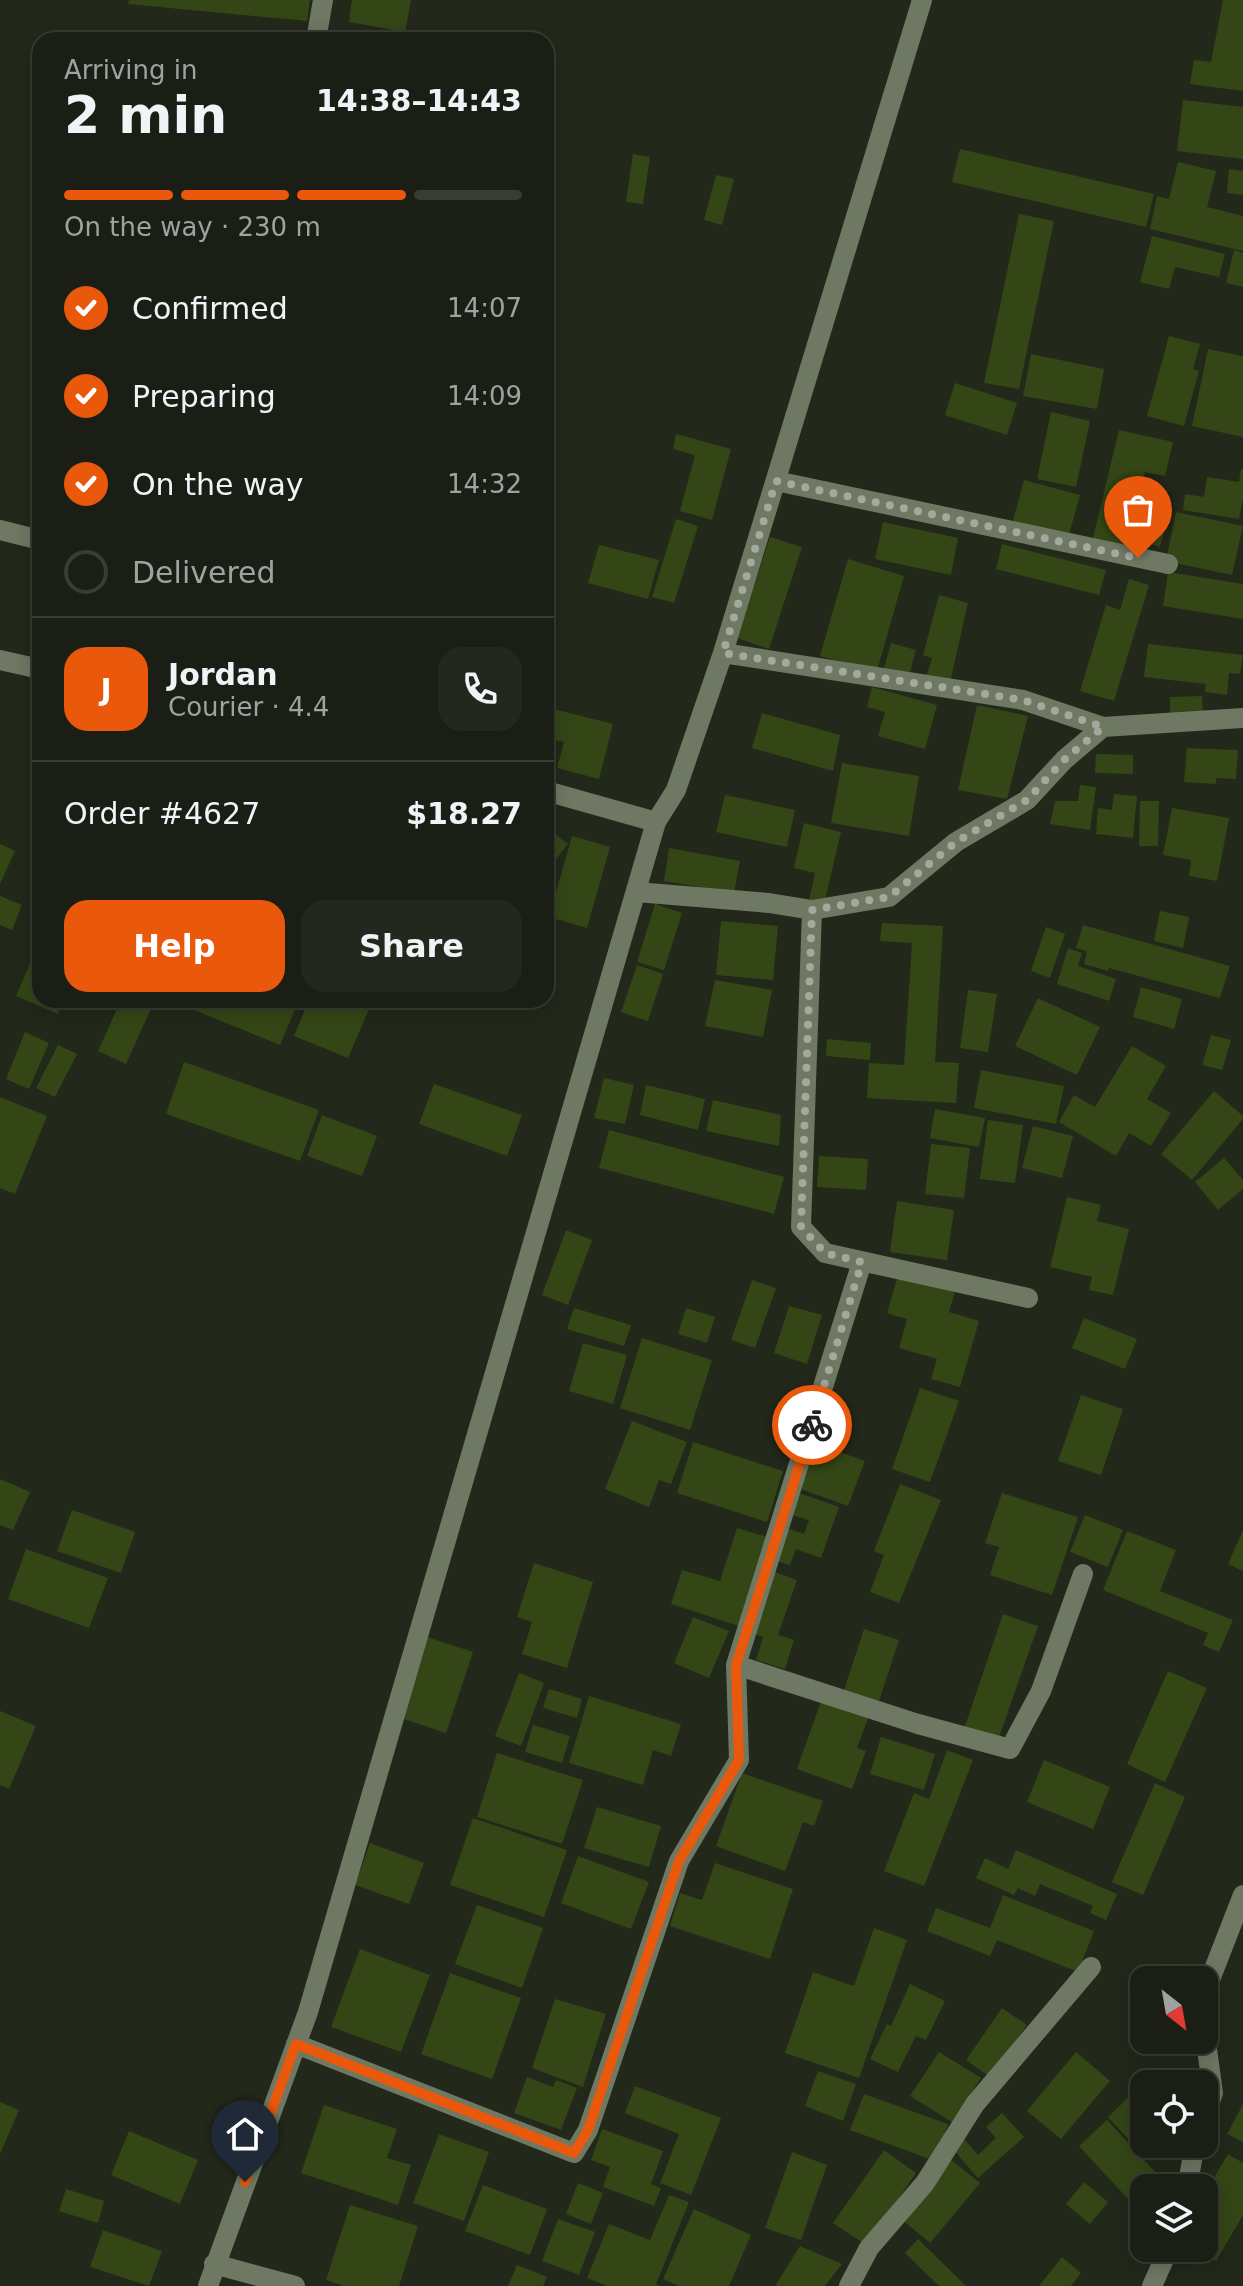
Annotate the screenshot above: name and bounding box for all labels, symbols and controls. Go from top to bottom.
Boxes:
text: Arriving in [64,55,198,85]
text: 14:38–14:43 [316,83,522,118]
text: 2 min [64,85,227,145]
text: On the way · 230 m [64,212,321,242]
icon: check [64,286,108,330]
text: Confirmed [132,291,288,326]
text: 14:07 [447,293,522,323]
icon: check [64,374,108,418]
text: Preparing [132,379,276,414]
text: 14:09 [447,381,522,411]
icon: check [64,462,108,506]
text: On the way [132,467,304,502]
text: 14:32 [447,469,522,499]
pin [1104,476,1172,558]
icon: bag [1116,488,1160,532]
text: Delivered [132,555,276,590]
button: phone [438,647,522,731]
text: Jordan [168,657,278,692]
text: J [100,672,112,707]
text: Courier · 4.4 [168,692,329,722]
text: Order #4627 [64,796,260,831]
text: $18.27 [406,796,522,831]
button: Help [64,900,285,992]
button: Share [301,900,522,992]
courier [772,1385,852,1465]
icon: bike [790,1403,834,1447]
north arrow [1130,1966,1218,2054]
map controls [1130,1966,1218,2262]
button: locate [1130,2070,1218,2158]
pin [211,2100,279,2182]
icon: home [223,2112,267,2156]
button: layers [1130,2174,1218,2262]

